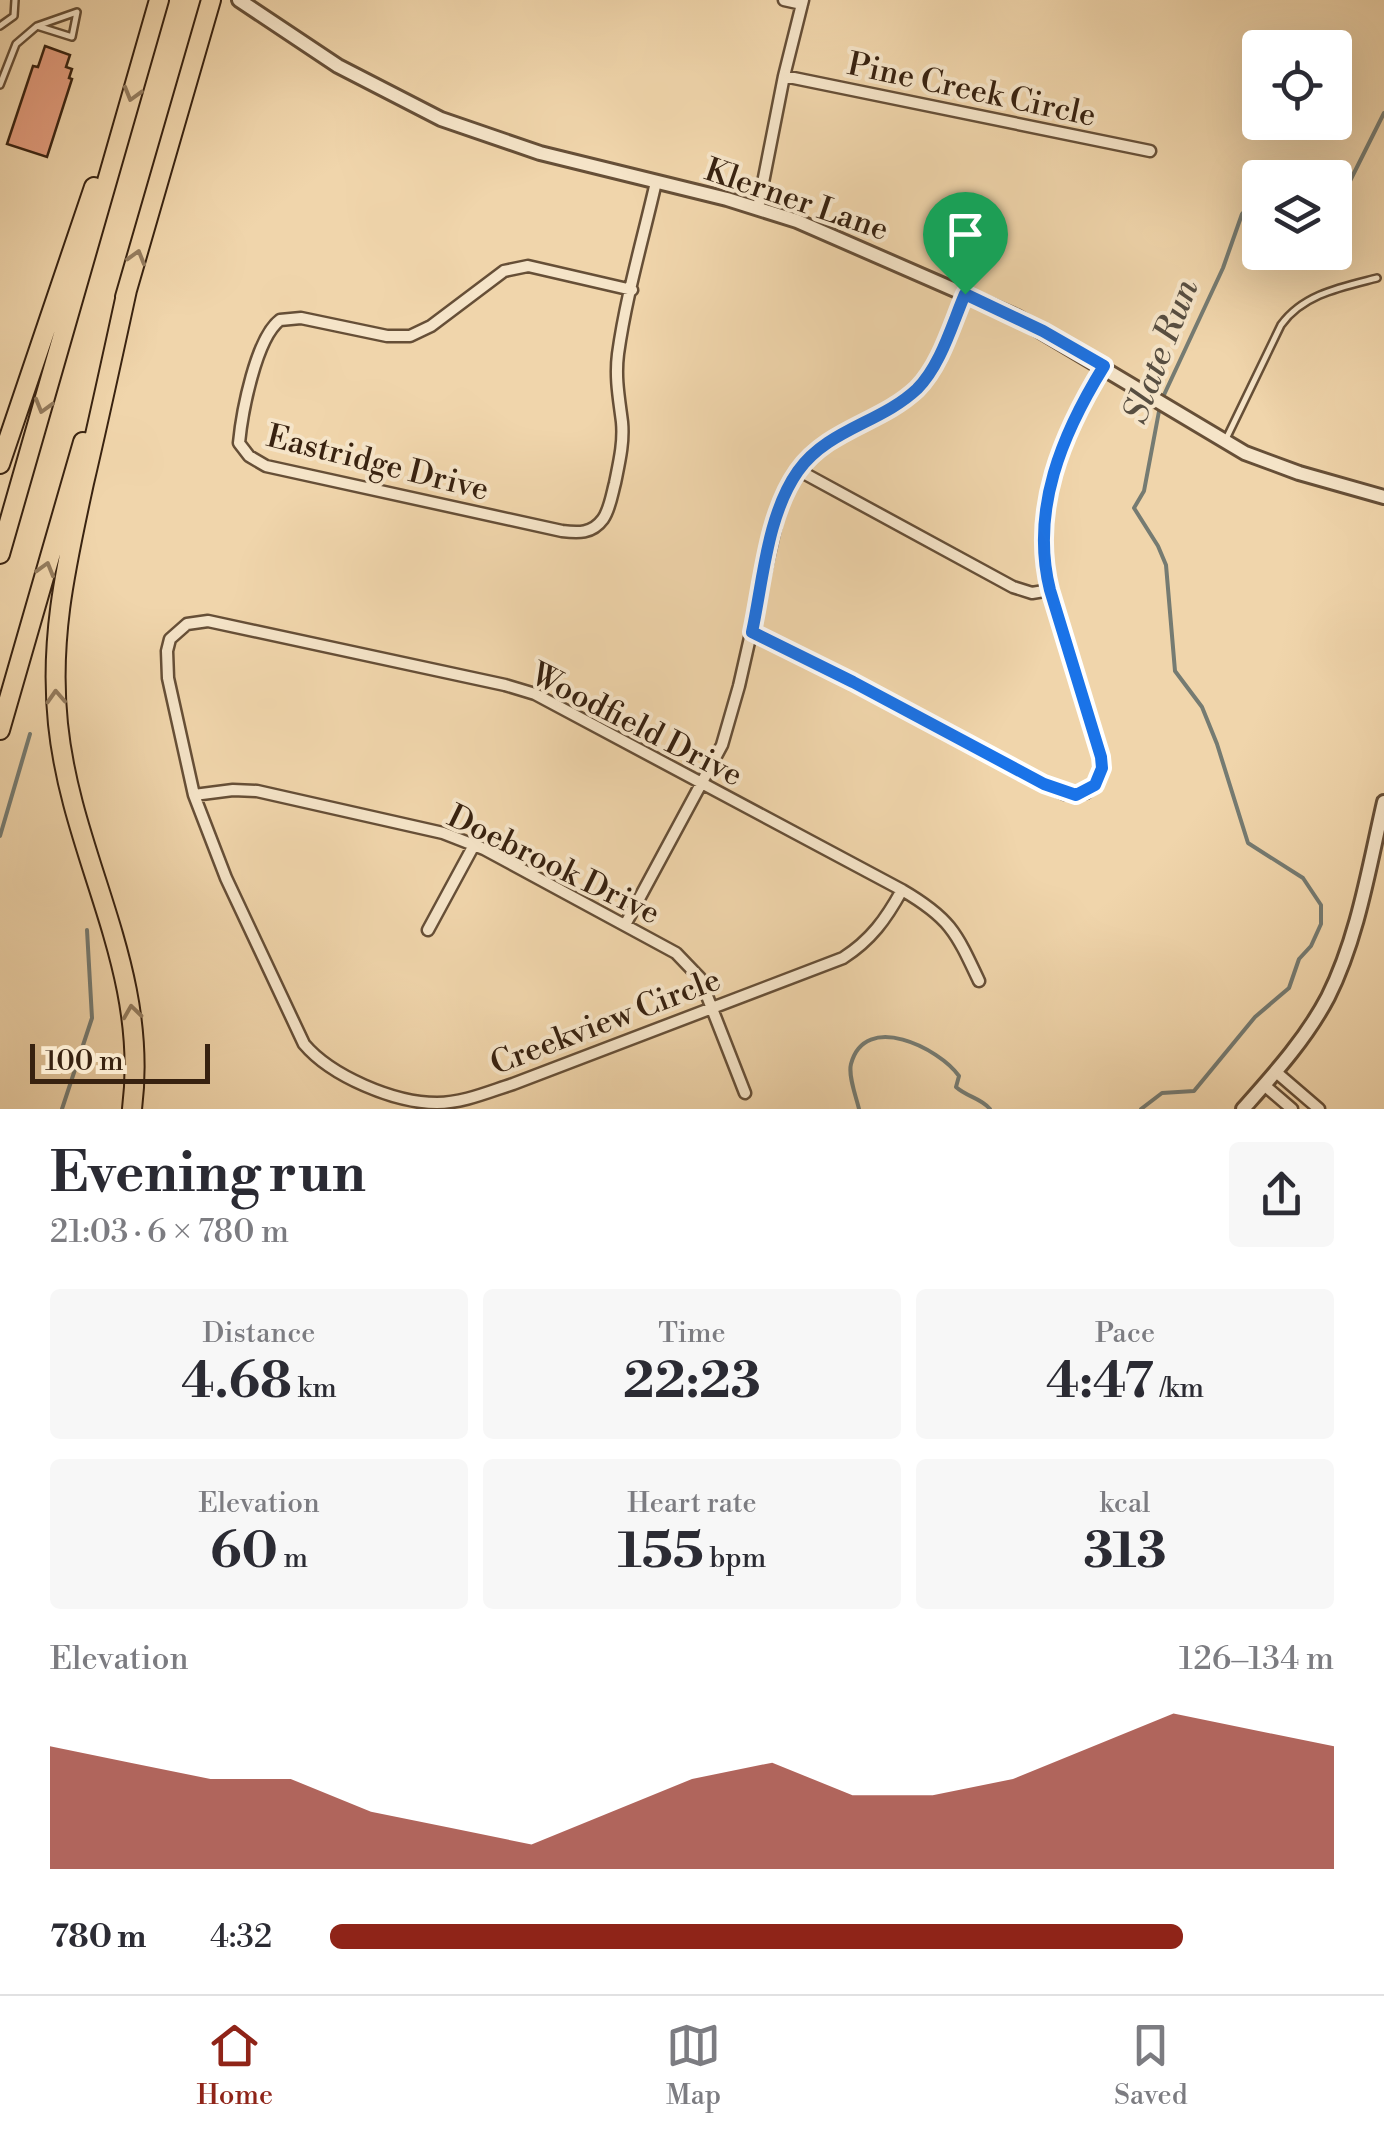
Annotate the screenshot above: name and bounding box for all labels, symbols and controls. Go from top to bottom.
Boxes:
map controls [1242,30,1352,270]
button: locate [1242,30,1352,140]
street label: Pine Creek Circle [844,44,1100,136]
one-way arrow [123,84,144,102]
street label: Klerner Lane [700,150,894,250]
button: layers [1242,160,1352,270]
pin [923,192,1008,295]
icon: arrive [938,207,993,262]
one-way arrow [125,249,146,266]
water label: Slate Run [1114,273,1209,430]
one-way arrow [33,397,54,414]
street label: Eastridge Drive [263,416,493,510]
one-way arrow [34,561,55,578]
street label: Woodfield Drive [523,654,749,795]
one-way arrow [46,689,67,705]
street label: Doebrook Drive [441,796,666,934]
street label: Creekview Circle [485,960,726,1084]
one-way arrow [123,1004,144,1020]
scale bar [30,1039,210,1084]
text: 100 m [45,1044,124,1079]
text: Evening run [50,1140,366,1209]
button: share [1229,1142,1334,1247]
text: 21:03 · 6 × 780 m [50,1212,289,1252]
text: Distance [203,1316,315,1351]
text: Time [658,1316,726,1351]
text: Pace [1095,1316,1155,1351]
text: 4.68 [181,1351,292,1413]
text: 22:23 [623,1351,761,1413]
text: 4:47 [1046,1351,1154,1413]
text: km [292,1371,337,1406]
text: /km [1154,1371,1204,1406]
text: Elevation [198,1486,320,1521]
text: Heart rate [627,1486,757,1521]
text: kcal [1100,1486,1150,1521]
text: 60 [210,1521,278,1583]
text: 155 [618,1521,704,1583]
text: 313 [1084,1521,1167,1583]
text: m [278,1541,308,1576]
text: bpm [704,1541,766,1576]
text: Elevation [50,1639,189,1679]
text: 126–134 m [1179,1639,1334,1679]
text: 780 m [50,1917,146,1957]
text: 4:32 [210,1917,272,1957]
tab: Home [196,2018,273,2113]
tab: Map [666,2018,721,2113]
tab: Saved [1114,2018,1188,2113]

